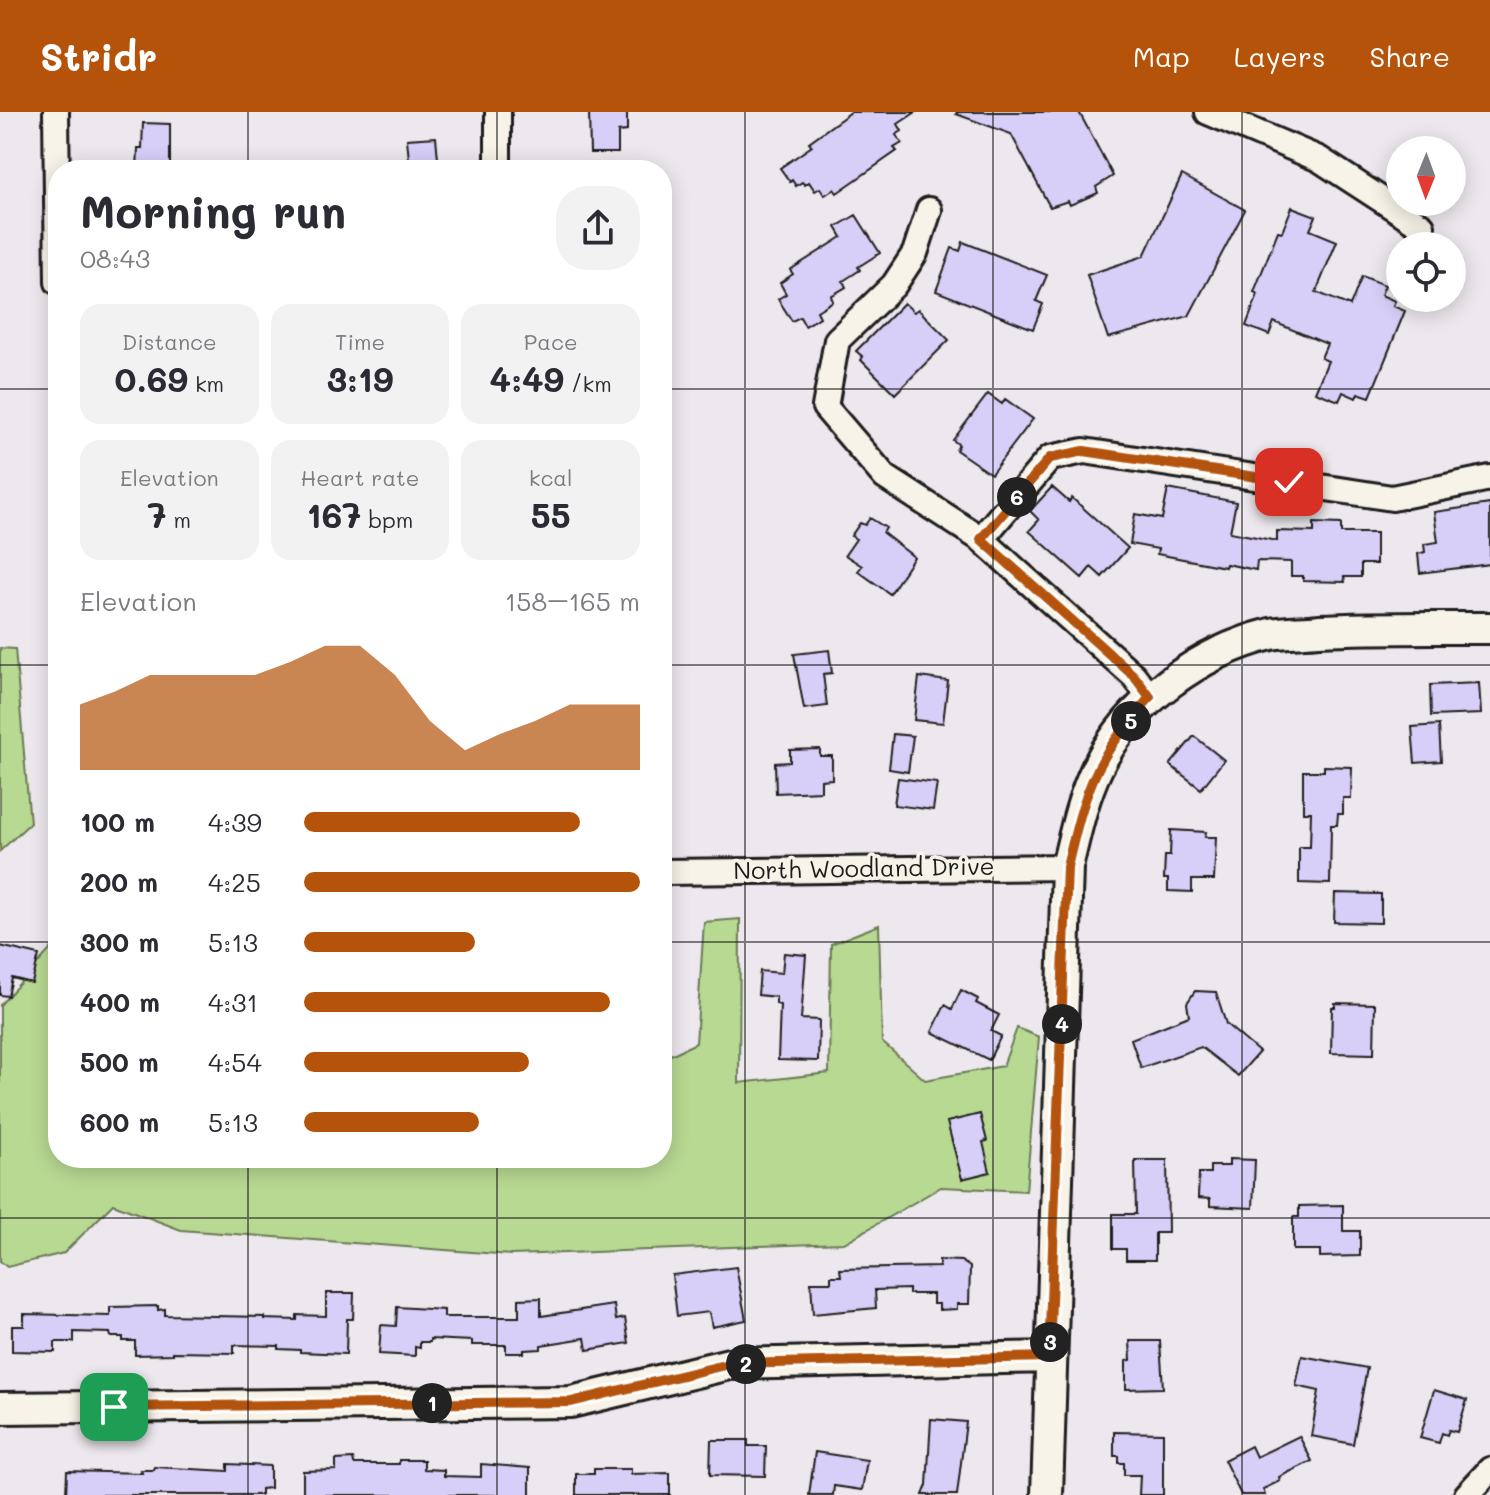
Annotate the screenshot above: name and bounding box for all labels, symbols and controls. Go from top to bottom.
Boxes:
text: Stridr [40,31,157,81]
text: Map [1133,38,1190,74]
text: Layers [1234,38,1326,74]
text: Share [1370,38,1450,74]
north arrow [1386,136,1466,216]
map controls [1386,136,1466,312]
text: Morning run [80,182,346,239]
button: share [556,186,640,270]
button: locate [1386,232,1466,312]
text: 08:43 [80,241,150,275]
text: Distance [122,327,217,356]
text: Time [335,327,385,356]
text: Pace [524,327,578,356]
text: 0.69 [115,356,188,401]
text: 3:19 [327,356,393,401]
text: 4:49 [490,356,564,401]
text: km [188,369,224,398]
text: /km [564,369,612,398]
pin [1255,448,1323,516]
icon: check [1267,460,1311,504]
text: Elevation [120,463,219,492]
text: Heart rate [301,463,419,492]
text: kcal [529,463,573,492]
pin: 6 [997,477,1037,517]
text: 6 [1010,482,1024,511]
text: 7 [148,492,167,537]
text: 167 [307,492,361,537]
text: 55 [531,492,571,537]
text: m [167,505,191,534]
text: bpm [361,505,413,534]
text: Elevation [80,584,197,618]
text: 158–165 m [505,584,640,618]
pin: 5 [1111,701,1151,741]
text: 5 [1125,706,1137,735]
text: 100 m [80,805,155,839]
text: 4:39 [208,805,262,839]
street label: North Woodland Drive [733,850,995,885]
text: 200 m [80,865,158,899]
text: 4:25 [208,865,261,899]
text: 300 m [80,925,159,959]
text: 5:13 [208,925,258,959]
text: 400 m [80,985,160,1019]
text: 4:31 [208,985,258,1019]
pin: 4 [1042,1004,1082,1044]
text: 4 [1055,1009,1069,1038]
text: 500 m [80,1045,159,1079]
text: 4:54 [208,1045,262,1079]
text: 600 m [80,1105,159,1139]
text: 5:13 [208,1105,258,1139]
pin: 3 [1030,1322,1070,1362]
text: 3 [1043,1327,1057,1356]
pin: 2 [726,1344,766,1384]
text: 2 [740,1349,752,1378]
pin [80,1373,148,1441]
pin: 1 [412,1383,452,1423]
icon: arrive [92,1385,136,1429]
text: 1 [427,1388,437,1417]

